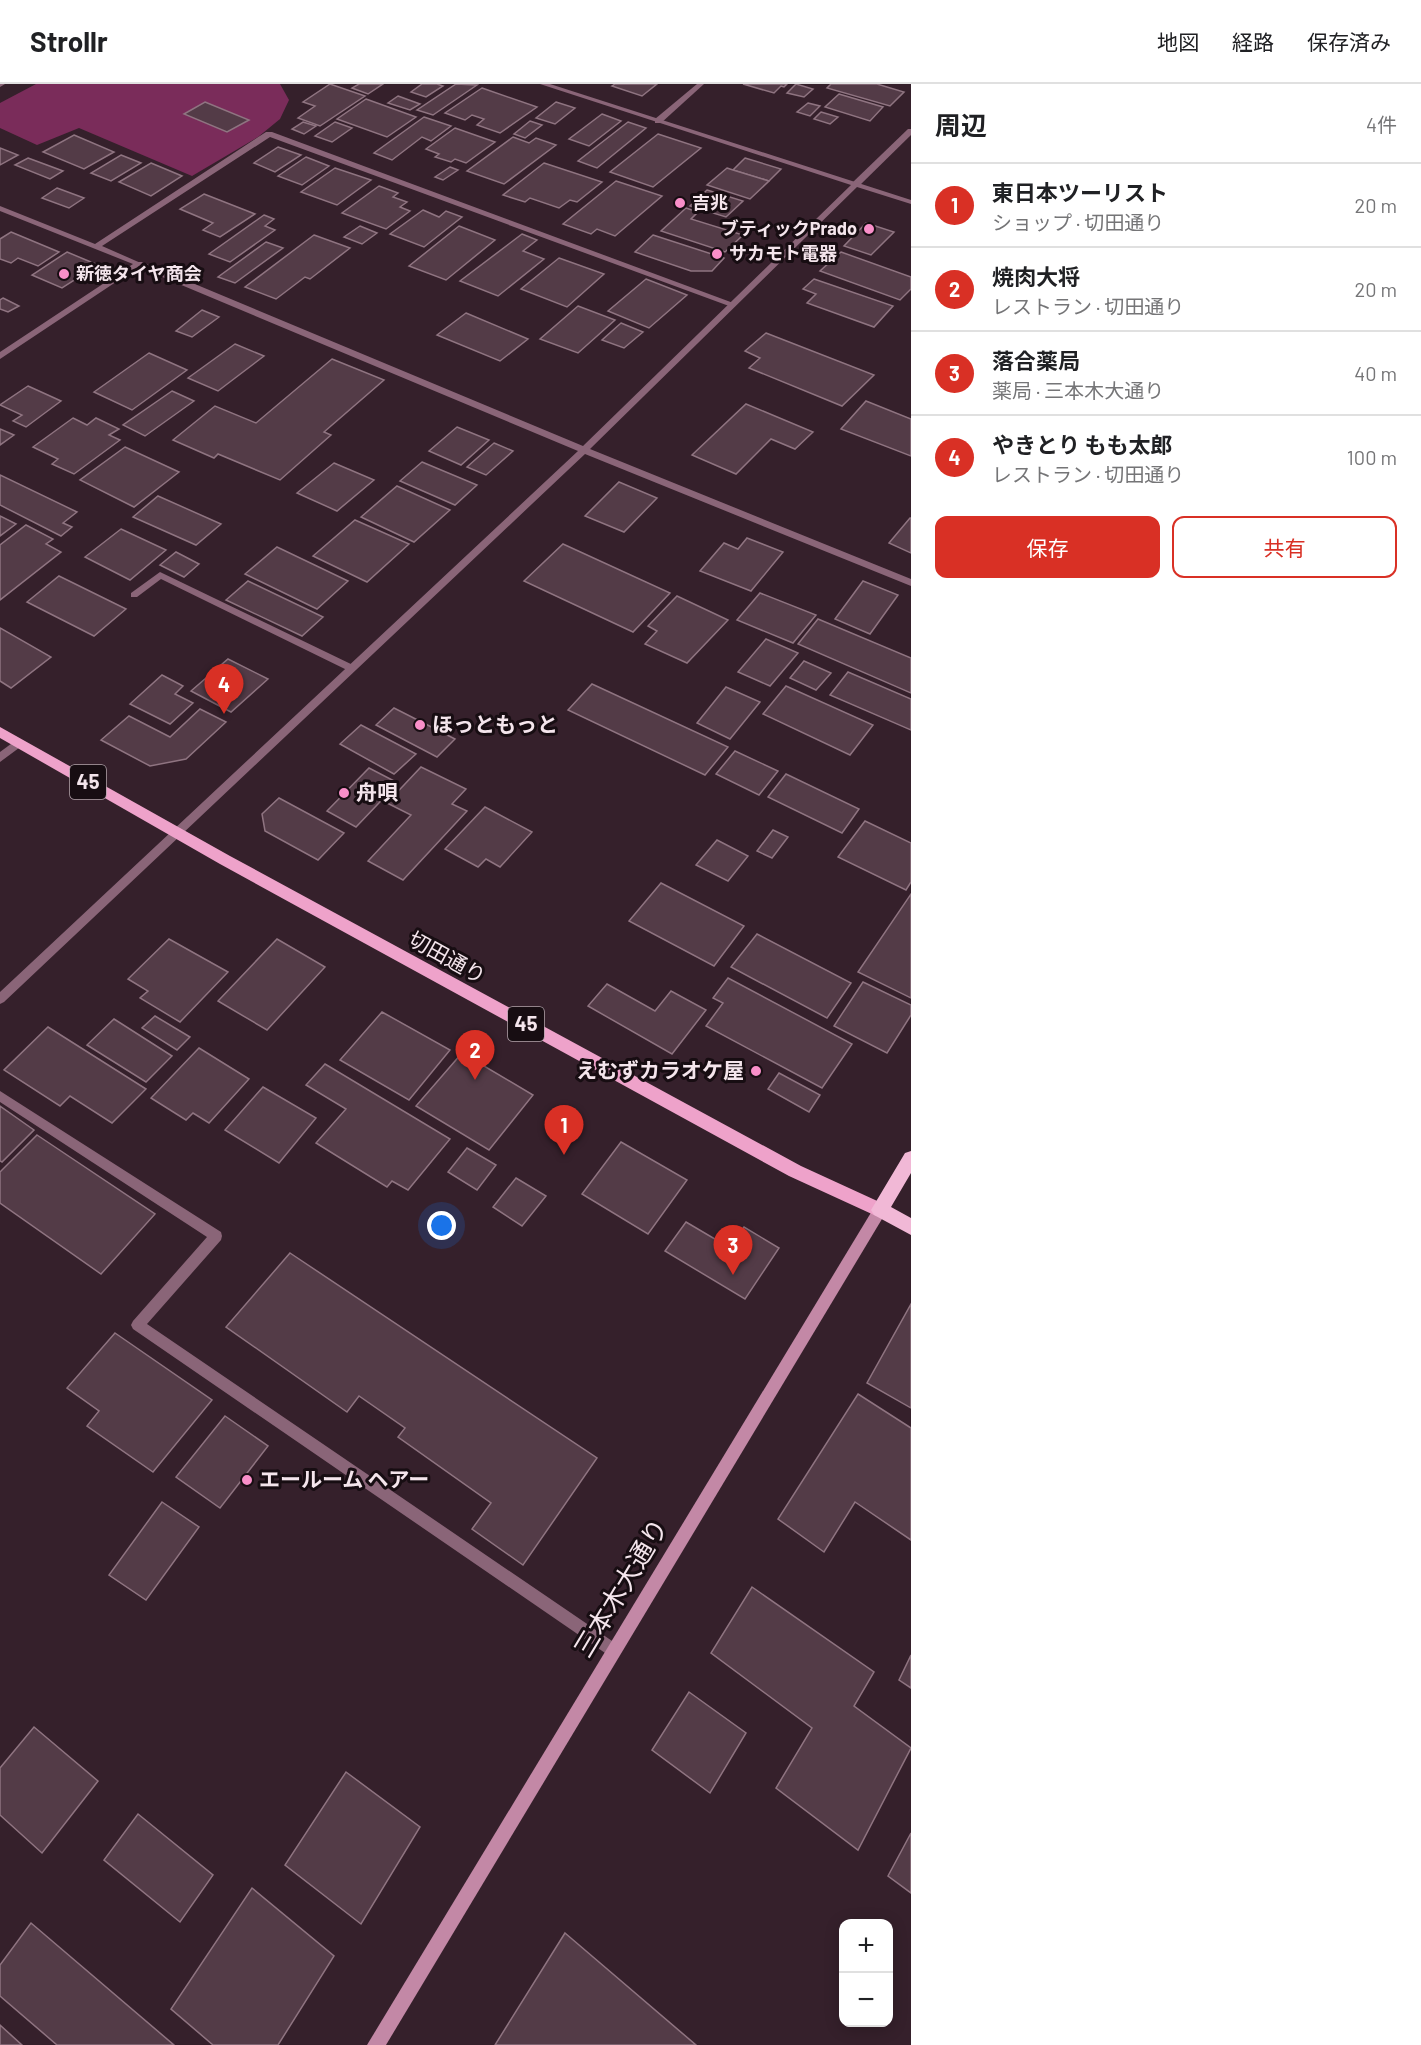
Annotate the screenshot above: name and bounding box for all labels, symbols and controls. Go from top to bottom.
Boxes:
text: Strollr [30,24,108,58]
text: 地図 [1157,29,1199,54]
text: 経路 [1232,29,1274,54]
text: 保存済み [1307,29,1391,54]
text: 周辺 [935,109,987,140]
text: 4件 [1366,112,1397,136]
text: 東日本ツーリスト [992,179,1168,205]
place label: 吉兆 [692,191,728,213]
text: 1 [951,193,958,217]
text: 20 m [1354,193,1397,217]
marker: 吉兆 [673,196,687,210]
text: ショップ · 切田通り [992,210,1164,234]
place label: ブティックPrado [721,217,857,239]
marker: ブティックPrado [862,222,876,236]
place label: サカモト電器 [729,242,837,264]
marker: サカモト電器 [710,247,724,261]
place label: 新徳タイヤ商会 [76,262,201,284]
text: 焼肉大将 [992,263,1080,289]
marker: 新徳タイヤ商会 [57,267,71,281]
text: 2 [949,277,960,301]
text: 20 m [1354,277,1397,301]
text: レストラン · 切田通り [992,294,1184,318]
text: 落合薬局 [992,347,1080,373]
text: 3 [949,361,960,385]
text: 40 m [1354,361,1397,385]
text: 薬局 · 三本木大通り [992,378,1164,402]
text: やきとり もも太郎 [992,431,1172,457]
text: 4 [948,445,961,469]
text: 100 m [1347,445,1397,469]
text: レストラン · 切田通り [992,462,1184,486]
button: 保存 [935,516,1160,578]
button: 共有 [1172,516,1397,578]
pin: 4 [204,664,244,714]
place label: ほっともっと [432,711,558,736]
marker: ほっともっと [413,718,427,732]
road number: 45 [70,765,106,799]
place label: 舟唄 [356,779,398,804]
marker: 舟唄 [337,786,351,800]
street label: 切田通り [405,925,491,988]
road number: 45 [508,1007,544,1041]
pin: 2 [456,1030,494,1080]
place label: えむずカラオケ屋 [576,1057,744,1082]
marker: えむずカラオケ屋 [749,1064,763,1078]
pin: 1 [544,1106,584,1155]
your location [427,1211,456,1240]
pin: 3 [714,1226,752,1275]
place label: エールーム ヘアー [259,1466,429,1491]
marker: エールーム ヘアー [240,1473,254,1487]
street label: 三本木大通り [566,1512,673,1662]
map controls [839,1919,893,2027]
button: + [839,1919,893,1973]
button: − [839,1973,893,2027]

